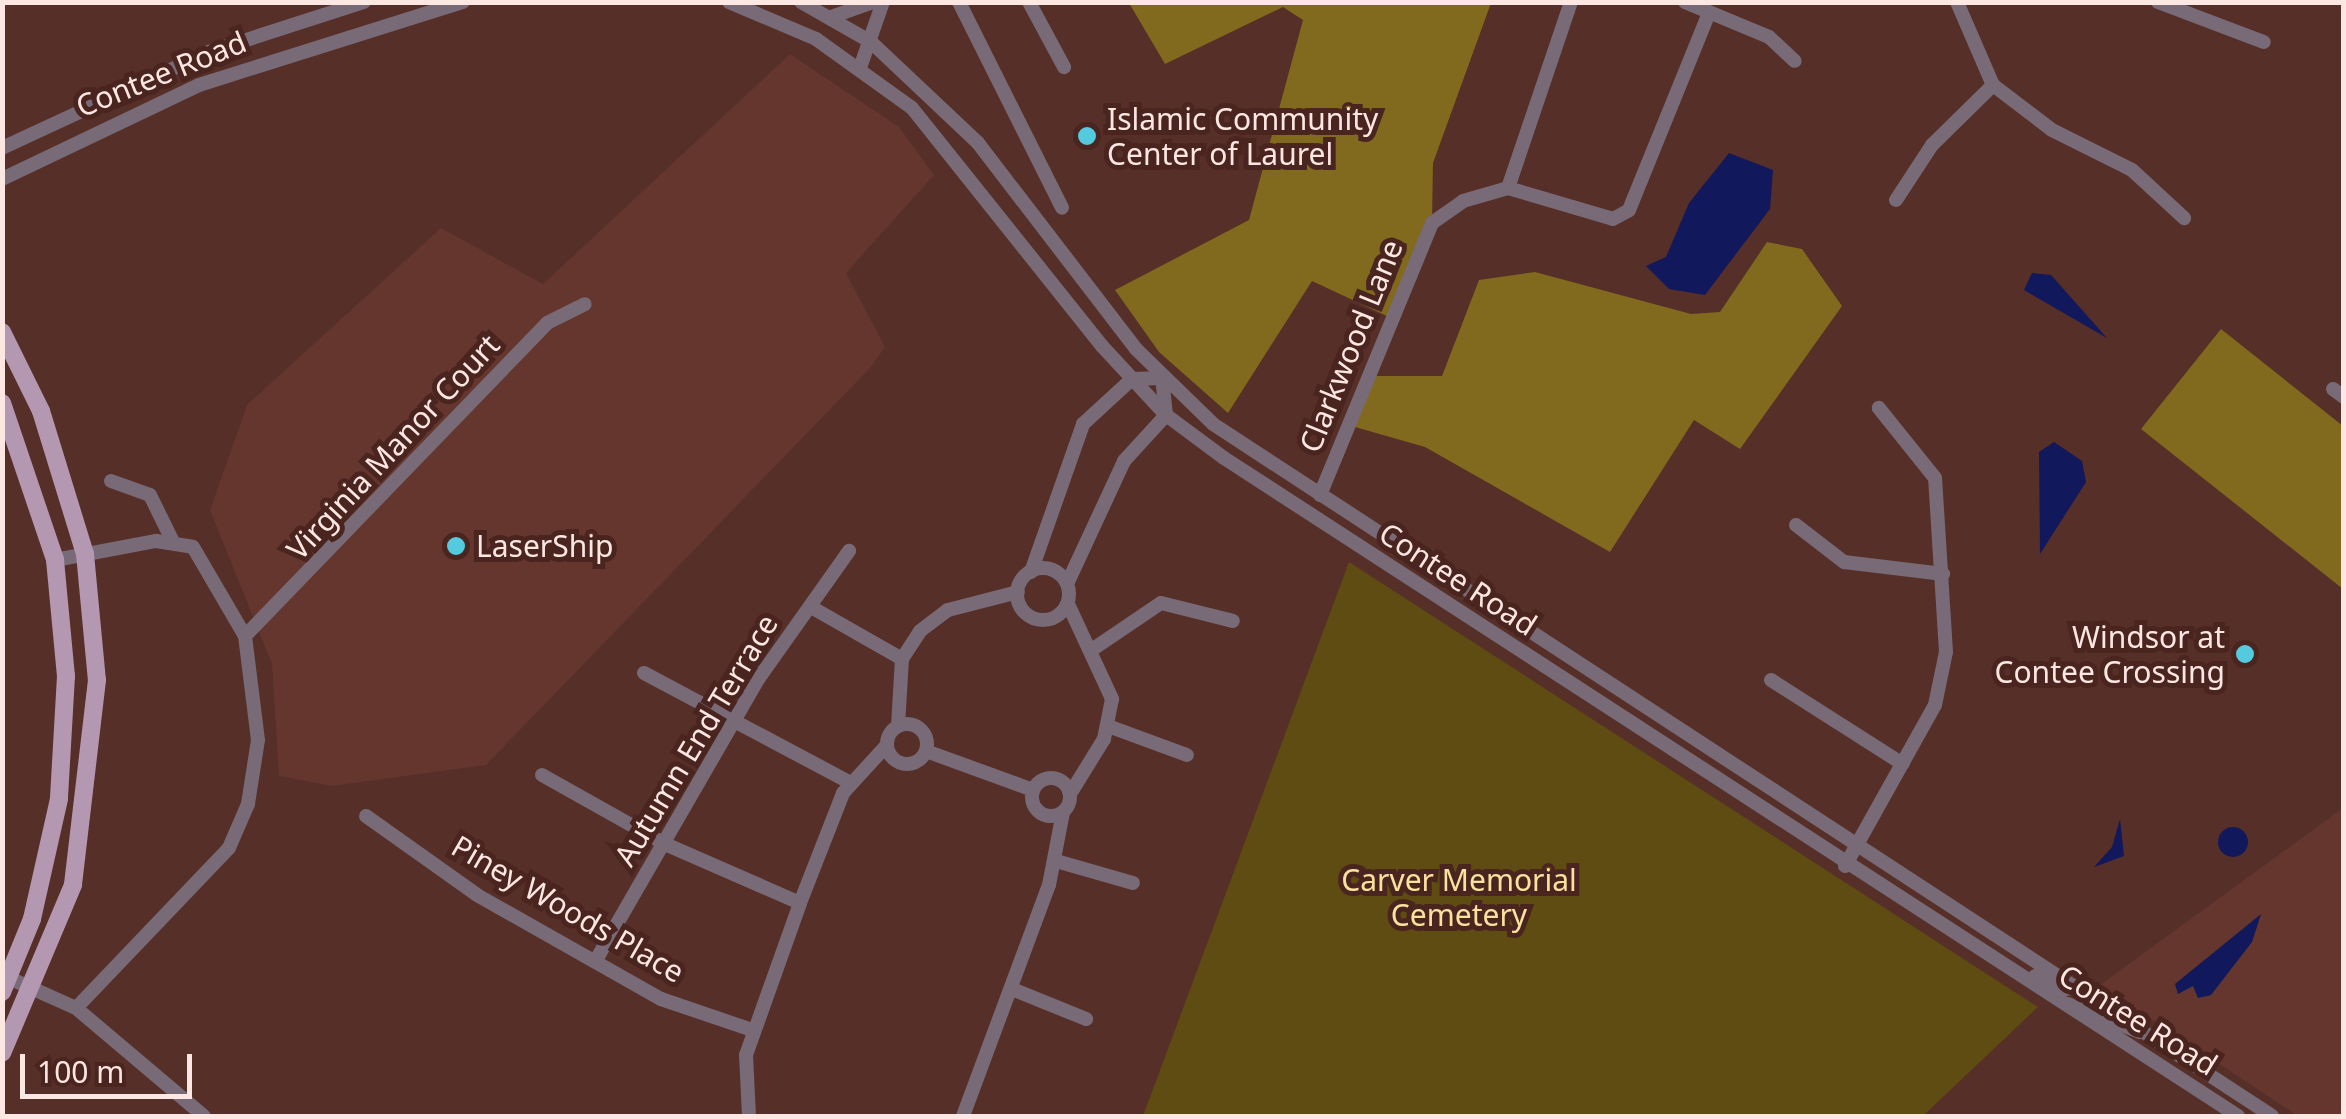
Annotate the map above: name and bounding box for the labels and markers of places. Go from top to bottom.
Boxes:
place label: Islamic Community Center of Laurel [1107,101,1378,172]
marker: Islamic Community Center of Laurel [1076,125,1098,147]
place label: LaserShip [476,528,613,564]
marker: LaserShip [445,535,467,557]
place label: Windsor at Contee Crossing [1995,619,2225,690]
marker: Windsor at Contee Crossing [2234,643,2256,665]

